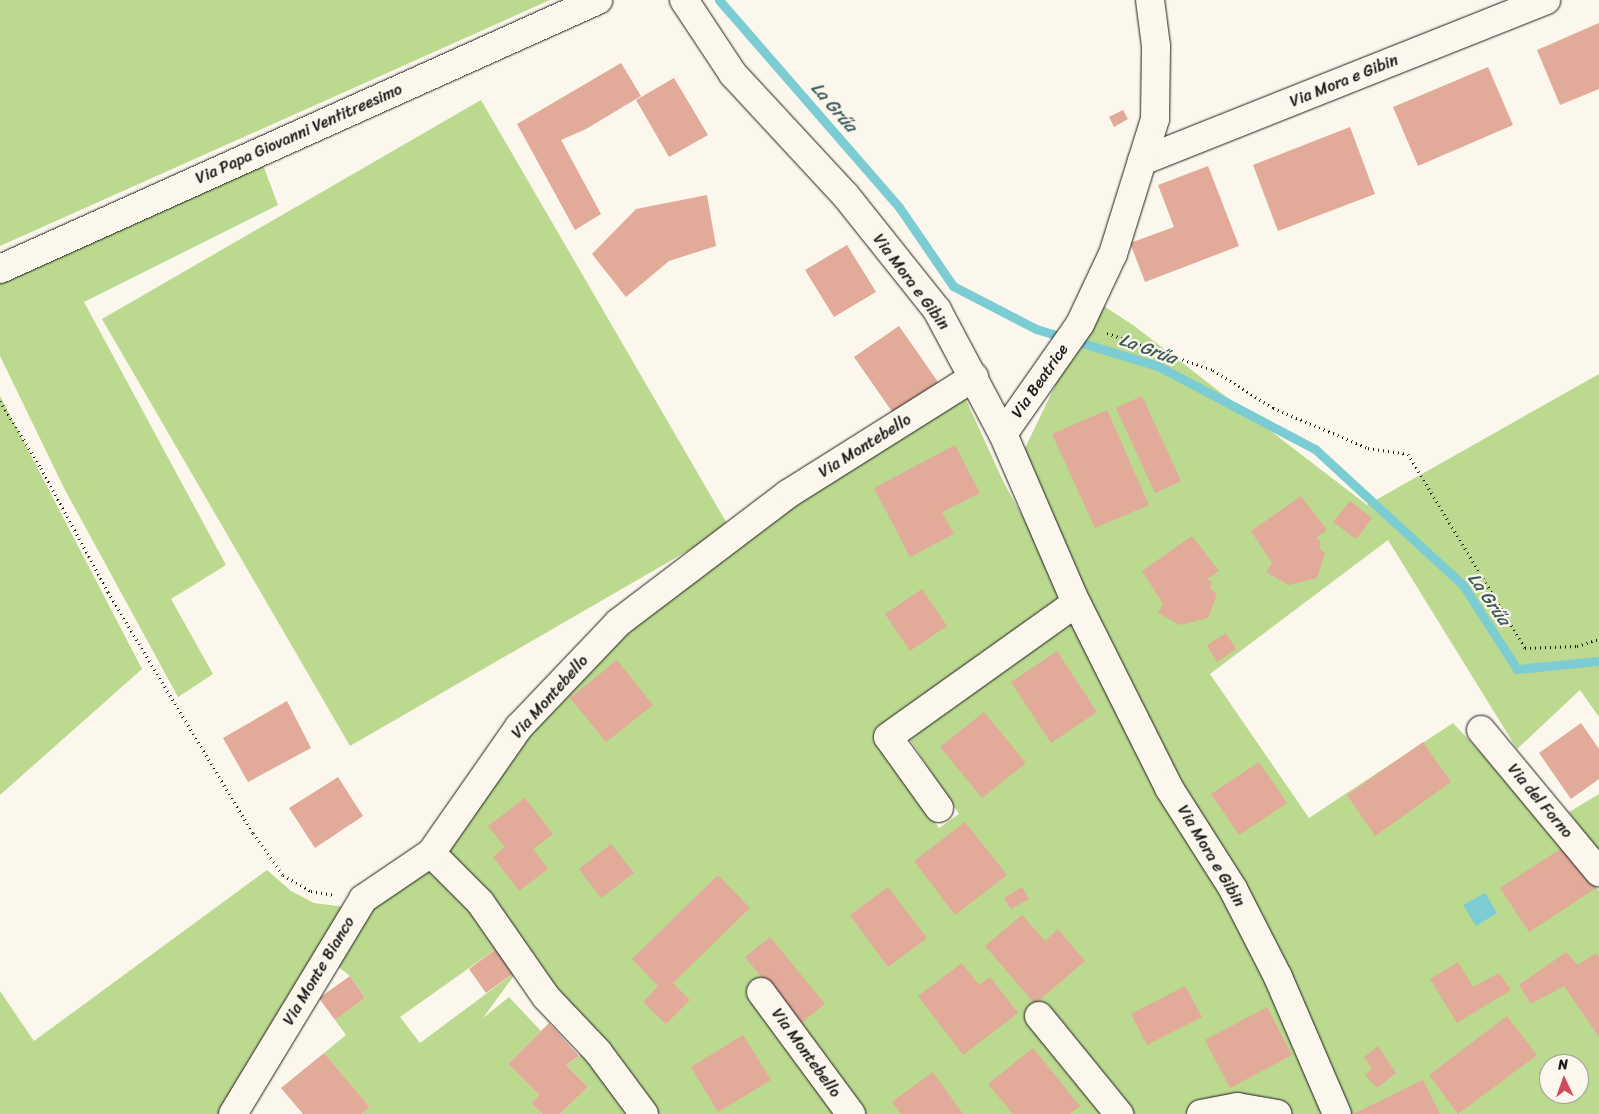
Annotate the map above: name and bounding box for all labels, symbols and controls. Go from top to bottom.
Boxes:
street label: Via Mora e Gibin [1287,51,1401,111]
water label: La Grűa [806,78,862,136]
street label: Via Papa Giovanni Ventitreesimo [192,79,406,189]
street label: Via Mora e Gibin [869,230,953,334]
water label: La Grűa [1116,329,1180,369]
street label: Via Beatrice [1007,340,1073,422]
street label: Via Montebello [816,410,914,482]
water label: La Grűa [1463,569,1515,629]
street label: Via Montebello [508,652,592,742]
street label: Via del Forno [1503,760,1577,842]
street label: Via Mora e Gibin [1173,802,1249,910]
street label: Via Monte Bianco [279,914,359,1028]
street label: Via Montebello [767,1005,845,1101]
text: N [1558,1052,1569,1077]
north arrow [1539,1054,1589,1104]

